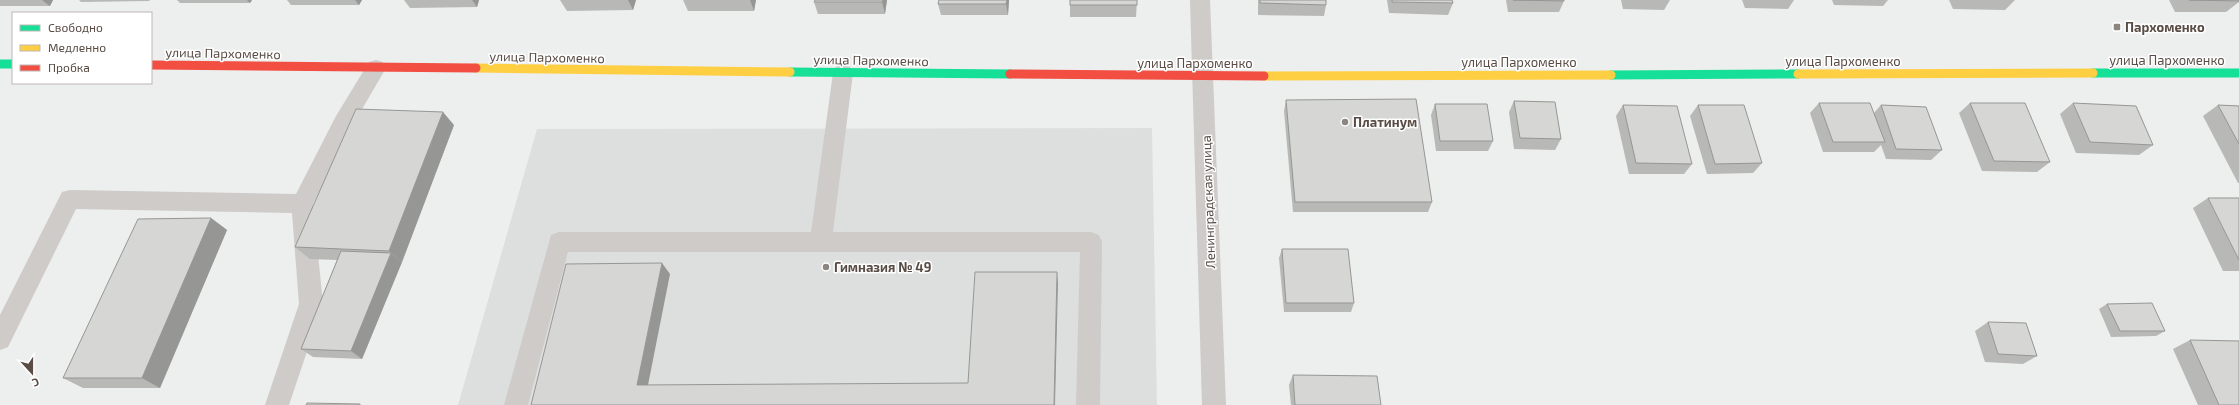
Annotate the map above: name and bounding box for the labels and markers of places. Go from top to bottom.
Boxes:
place label: Пархоменко [2125,19,2205,35]
marker: Пархоменко [2112,22,2122,32]
place label: Платинум [1353,114,1417,130]
marker: Платинум [1340,117,1350,127]
place label: Гимназия № 49 [834,259,931,275]
marker: Гимназия № 49 [821,262,831,272]

